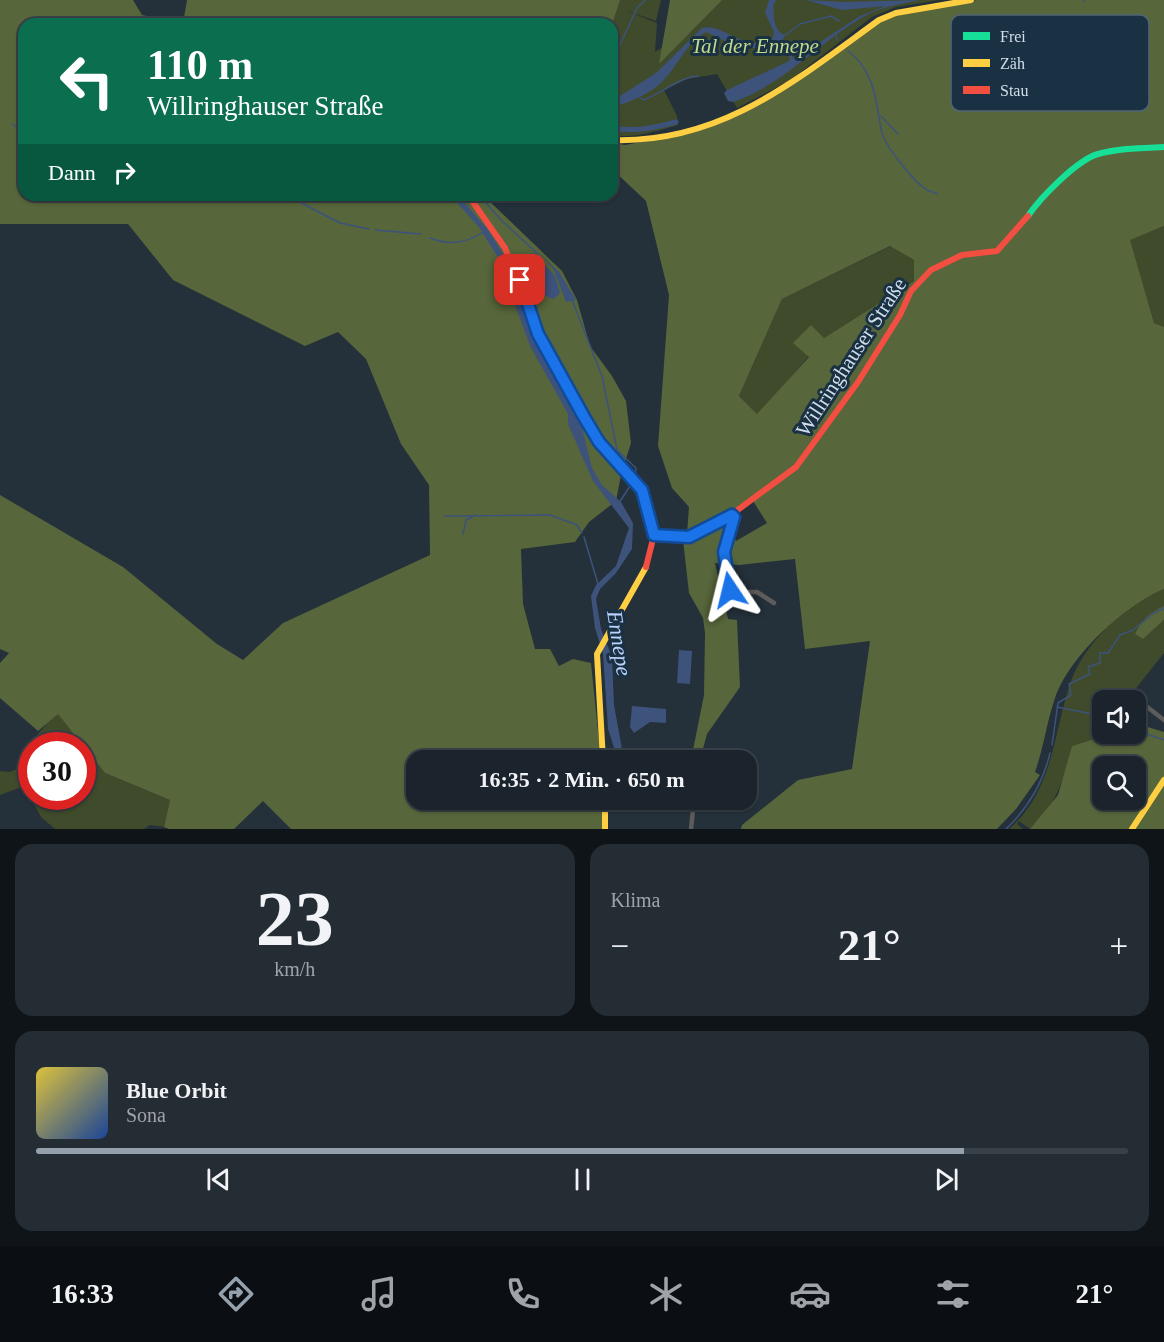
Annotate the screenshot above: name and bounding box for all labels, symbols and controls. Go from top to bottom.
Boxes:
legend [951,15,1149,111]
text: Frei [1000,28,1026,45]
park label: Tal der Ennepe [691,34,819,58]
icon: left [48,42,126,120]
text: 110 m [147,42,253,88]
text: Zäh [1000,55,1025,72]
text: Stau [1000,82,1028,99]
text: Willringhauser Straße [147,91,384,121]
icon: right [108,156,141,189]
text: Dann [48,160,96,185]
pin [494,254,545,305]
icon: arrive [503,263,536,296]
street label: Willringhauser Straße [791,273,911,441]
position arrow [698,558,762,622]
water label: Ennepe [602,608,637,678]
map controls [1092,690,1146,810]
button: sound [1092,690,1146,744]
speed limit sign: 30 [18,732,96,810]
button: search [1092,756,1146,810]
text: 16:35 · 2 Min. · 650 m [479,767,684,792]
text: 23 [256,875,334,962]
text: Klima [611,889,661,911]
text: 21° [838,920,901,970]
text: − [611,928,629,964]
text: + [1109,928,1128,964]
text: km/h [274,958,315,980]
text: Blue Orbit [126,1078,227,1103]
text: Sona [126,1104,166,1126]
icon: previous [202,1163,235,1196]
icon: pause [566,1163,599,1196]
icon: next [930,1163,963,1196]
icon: directions [215,1273,257,1315]
icon: music [358,1273,400,1315]
icon: phone [502,1273,544,1315]
icon: climate [645,1273,687,1315]
icon: car [789,1273,831,1315]
icon: filters [932,1273,974,1315]
text: 16:33 [51,1279,114,1309]
text: 21° [1075,1279,1113,1309]

